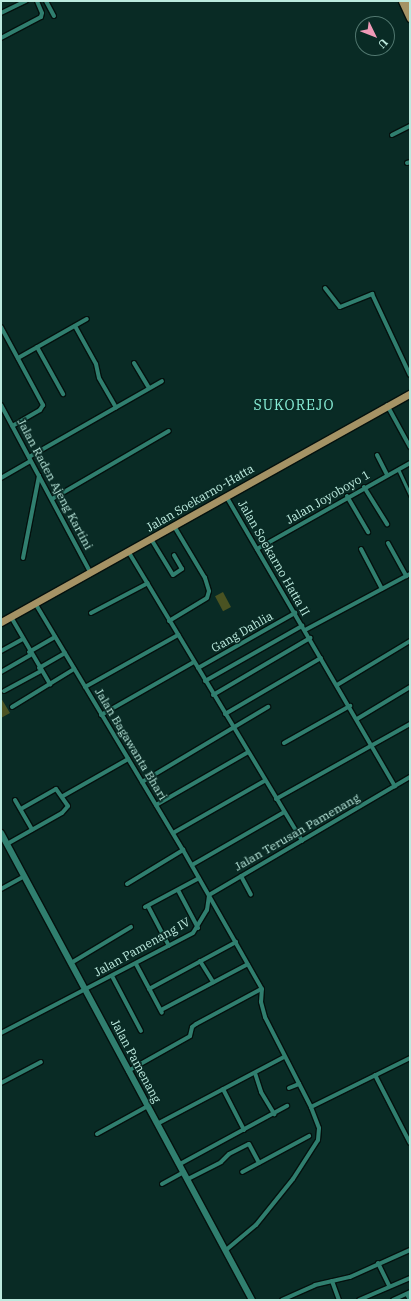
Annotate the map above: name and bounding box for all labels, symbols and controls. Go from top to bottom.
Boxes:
north arrow [355,16,395,56]
text: U [375,36,391,51]
district label: SUKOREJO [254,397,334,413]
street label: Jalan Raden Ajeng Kartini [14,416,96,552]
street label: Jalan Soekarno-Hatta [144,461,256,535]
street label: Jalan Joyoboyo 1 [283,467,373,527]
street label: Jalan Soekarno Hatta II [235,498,313,618]
street label: Gang Dahlia [209,609,275,655]
street label: Jalan Bagawanta Bhari [92,685,170,803]
street label: Jalan Terusan Pamenang [232,790,362,874]
street label: Jalan Pamenang IV [91,915,193,979]
street label: Jalan Pamenang [108,1017,164,1105]

